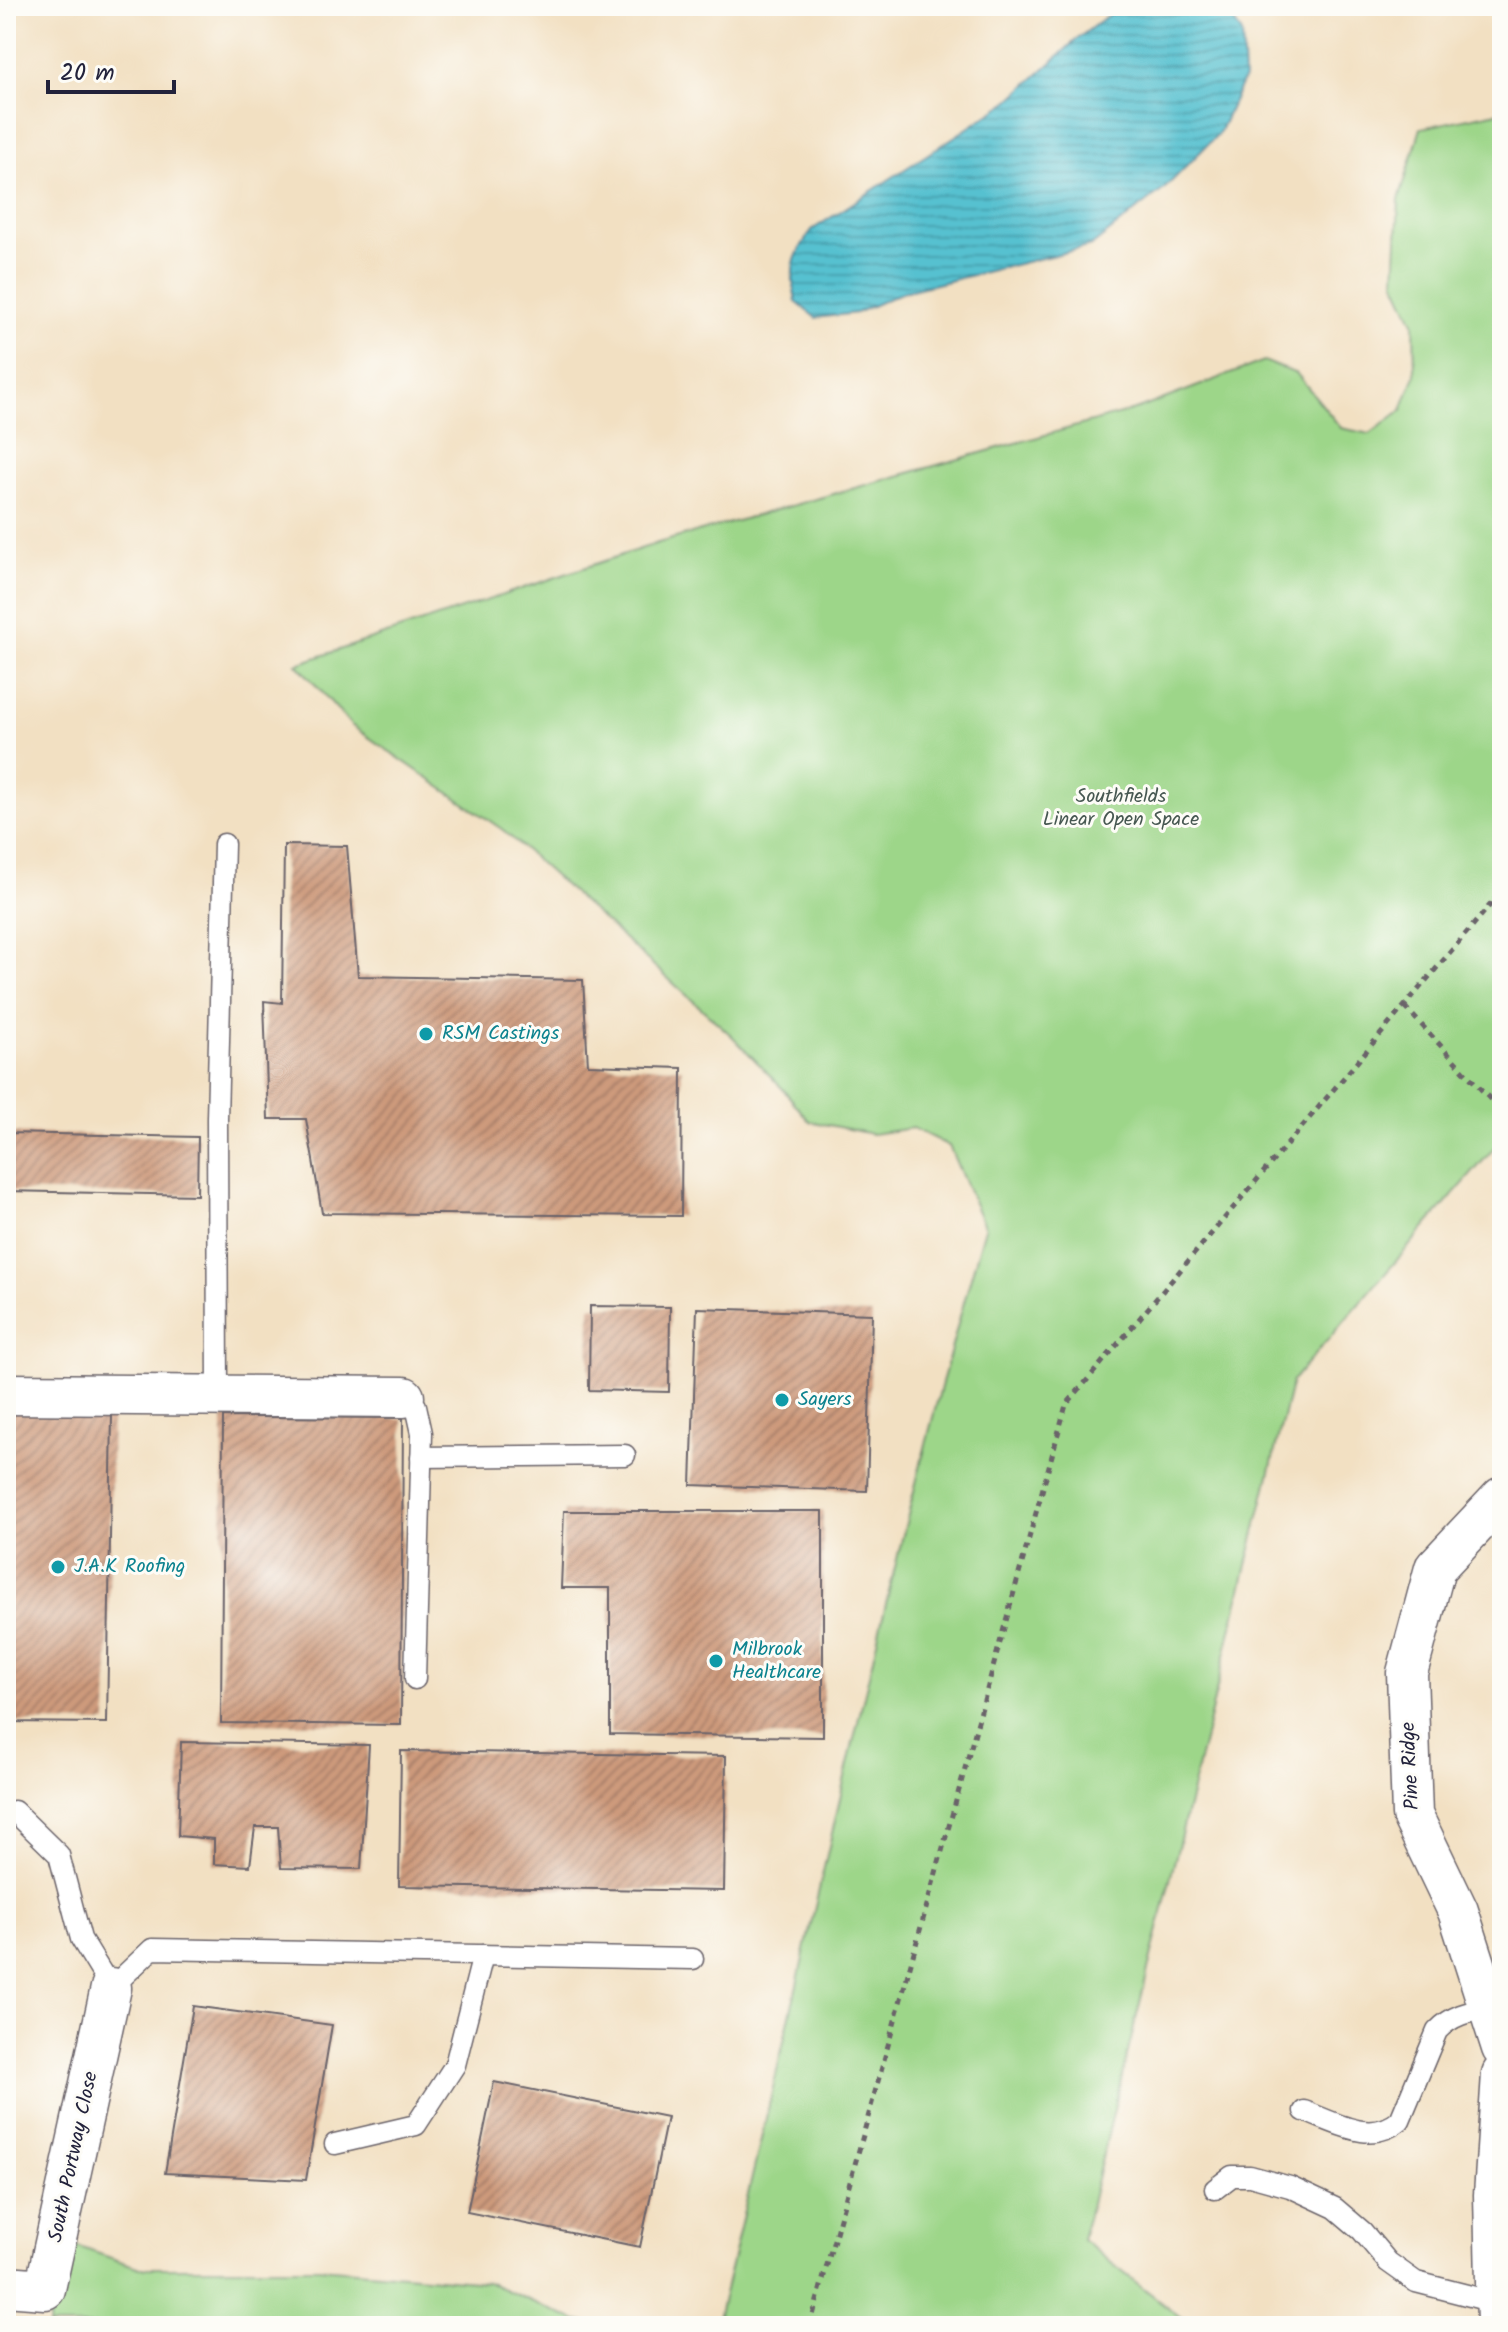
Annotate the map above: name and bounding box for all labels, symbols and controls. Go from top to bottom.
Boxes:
scale bar [48,44,174,94]
text: 20 m [60,54,115,93]
park label: Southfields Linear Open Space [1043,781,1199,836]
place label: RSM Castings [442,1018,560,1050]
marker: RSM Castings [417,1025,435,1043]
place label: Sayers [798,1384,852,1416]
marker: Sayers [773,1391,791,1409]
place label: J.A.K Roofing [74,1551,185,1583]
marker: J.A.K Roofing [49,1558,67,1576]
place label: Milbrook Healthcare [732,1634,821,1689]
marker: Milbrook Healthcare [707,1652,725,1670]
street label: Pine Ridge [1393,1721,1429,1811]
street label: South Portway Close [40,2069,108,2245]

